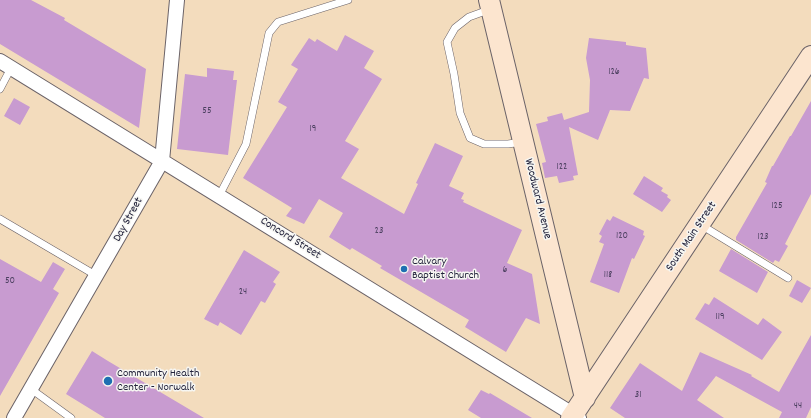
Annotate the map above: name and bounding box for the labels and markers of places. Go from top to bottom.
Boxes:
place label: Calvary Baptist Church [412,255,479,283]
marker: Calvary Baptist Church [399,264,409,274]
place label: Community Health Center - Norwalk [117,367,200,395]
marker: Community Health Center - Norwalk [102,375,114,387]

